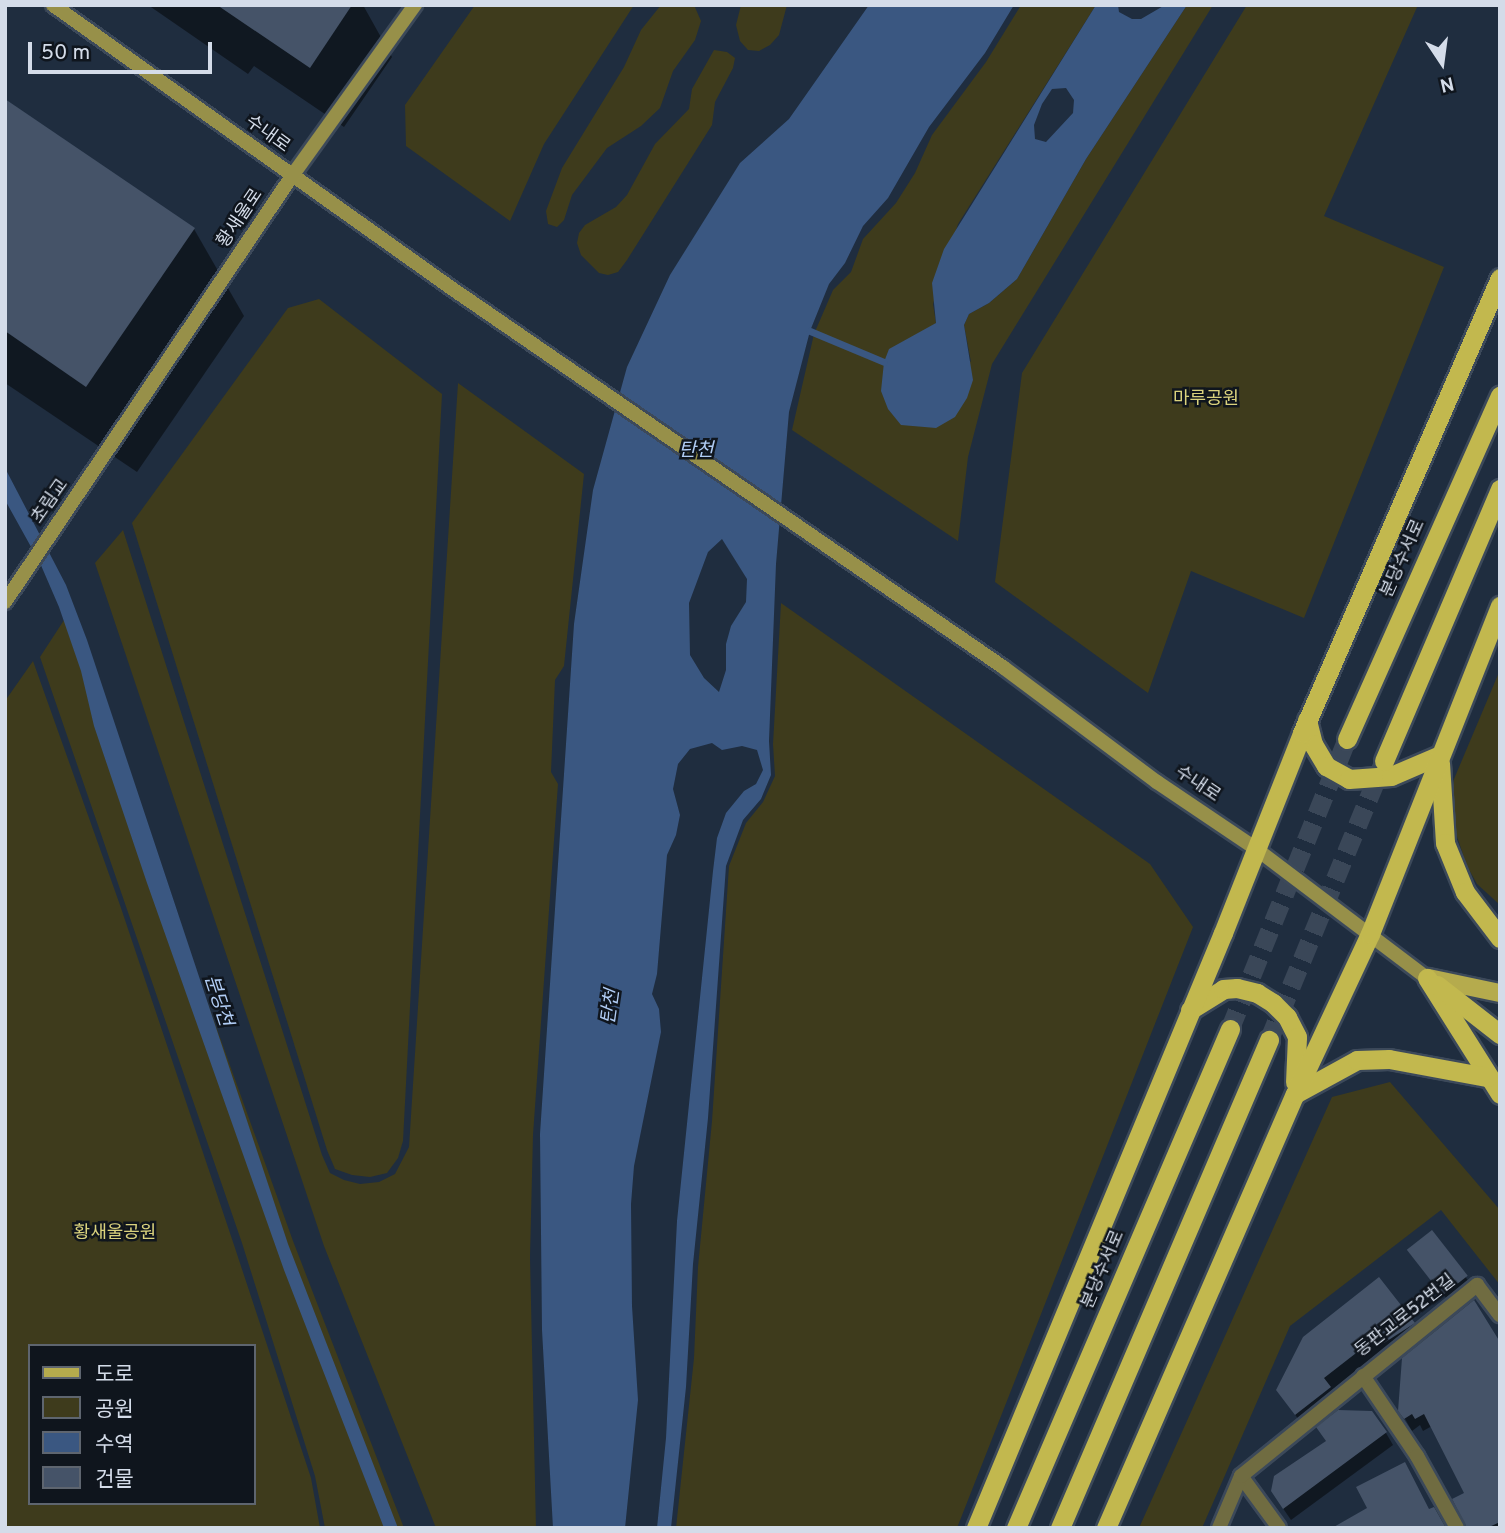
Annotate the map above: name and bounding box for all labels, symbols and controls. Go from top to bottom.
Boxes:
scale bar [32,28,215,72]
north arrow [1407,28,1477,98]
text: 50 m [41,40,90,67]
text: N [1437,70,1456,97]
street label: 수내로 [241,112,293,158]
street label: 황새울로 [214,186,268,252]
park label: 마루공원 [1173,389,1239,411]
water label: 탄천 [679,441,713,463]
street label: 초림교 [28,475,74,529]
street label: 분당수서로 [1377,517,1431,601]
street label: 수내로 [1170,762,1224,808]
water label: 분당천 [198,973,236,1029]
water label: 탄천 [598,988,626,1026]
park label: 황새울공원 [74,1223,156,1245]
street label: 분당수서로 [1078,1228,1130,1312]
street label: 동판교로52번길 [1351,1271,1461,1363]
legend [28,1344,256,1505]
text: 도로 [95,1362,134,1389]
text: 공원 [95,1397,134,1424]
text: 수역 [95,1432,134,1459]
text: 건물 [95,1467,134,1494]

